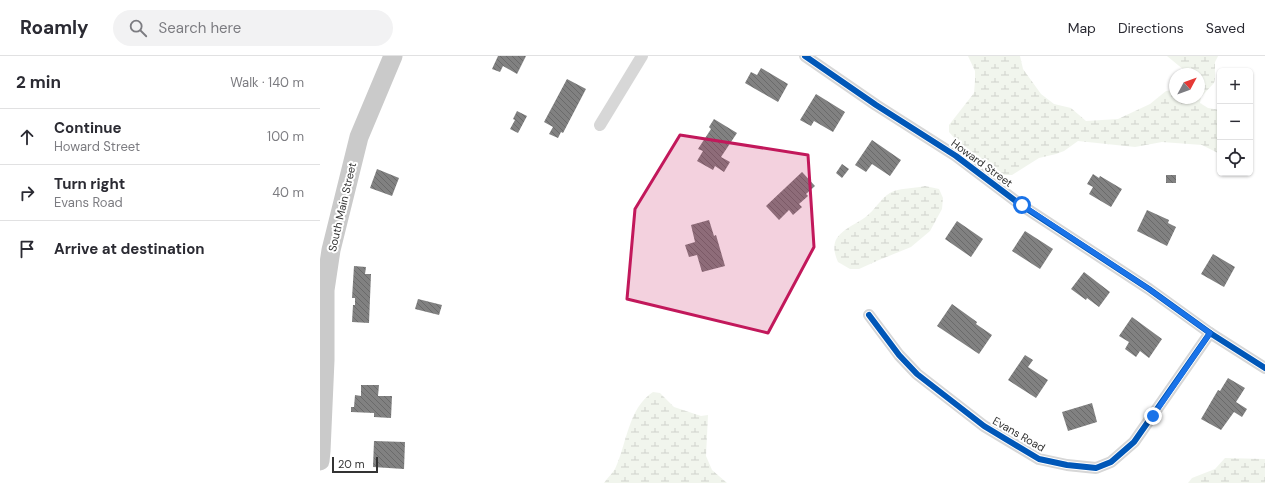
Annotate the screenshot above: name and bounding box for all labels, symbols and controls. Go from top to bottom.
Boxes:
search box [113,10,393,46]
text: Roamly [20,15,89,40]
icon: search [127,17,149,39]
text: Search here [159,18,241,38]
text: Map [1068,19,1096,37]
text: Directions [1118,19,1184,37]
text: Saved [1206,19,1245,37]
north arrow [1169,68,1205,104]
map controls [1217,68,1253,176]
button: + [1217,68,1253,104]
text: 2 min [16,71,61,93]
text: Walk · 140 m [230,74,304,91]
button: − [1217,104,1253,140]
text: Continue [54,118,122,138]
icon: ahead [16,126,38,148]
text: 100 m [267,128,304,145]
street label: Howard Street [948,136,1016,190]
text: Howard Street [54,138,140,155]
button: locate [1217,140,1253,176]
street label: South Main Street [325,161,359,253]
text: Turn right [54,174,125,194]
icon: right [16,182,38,204]
text: 40 m [272,184,304,201]
text: Evans Road [54,194,123,211]
route start [1013,196,1031,214]
icon: arrive [16,238,38,260]
text: Arrive at destination [54,239,205,259]
route end [1144,407,1162,425]
street label: Evans Road [990,413,1048,455]
scale bar [332,455,378,474]
text: 20 m [338,457,364,471]

